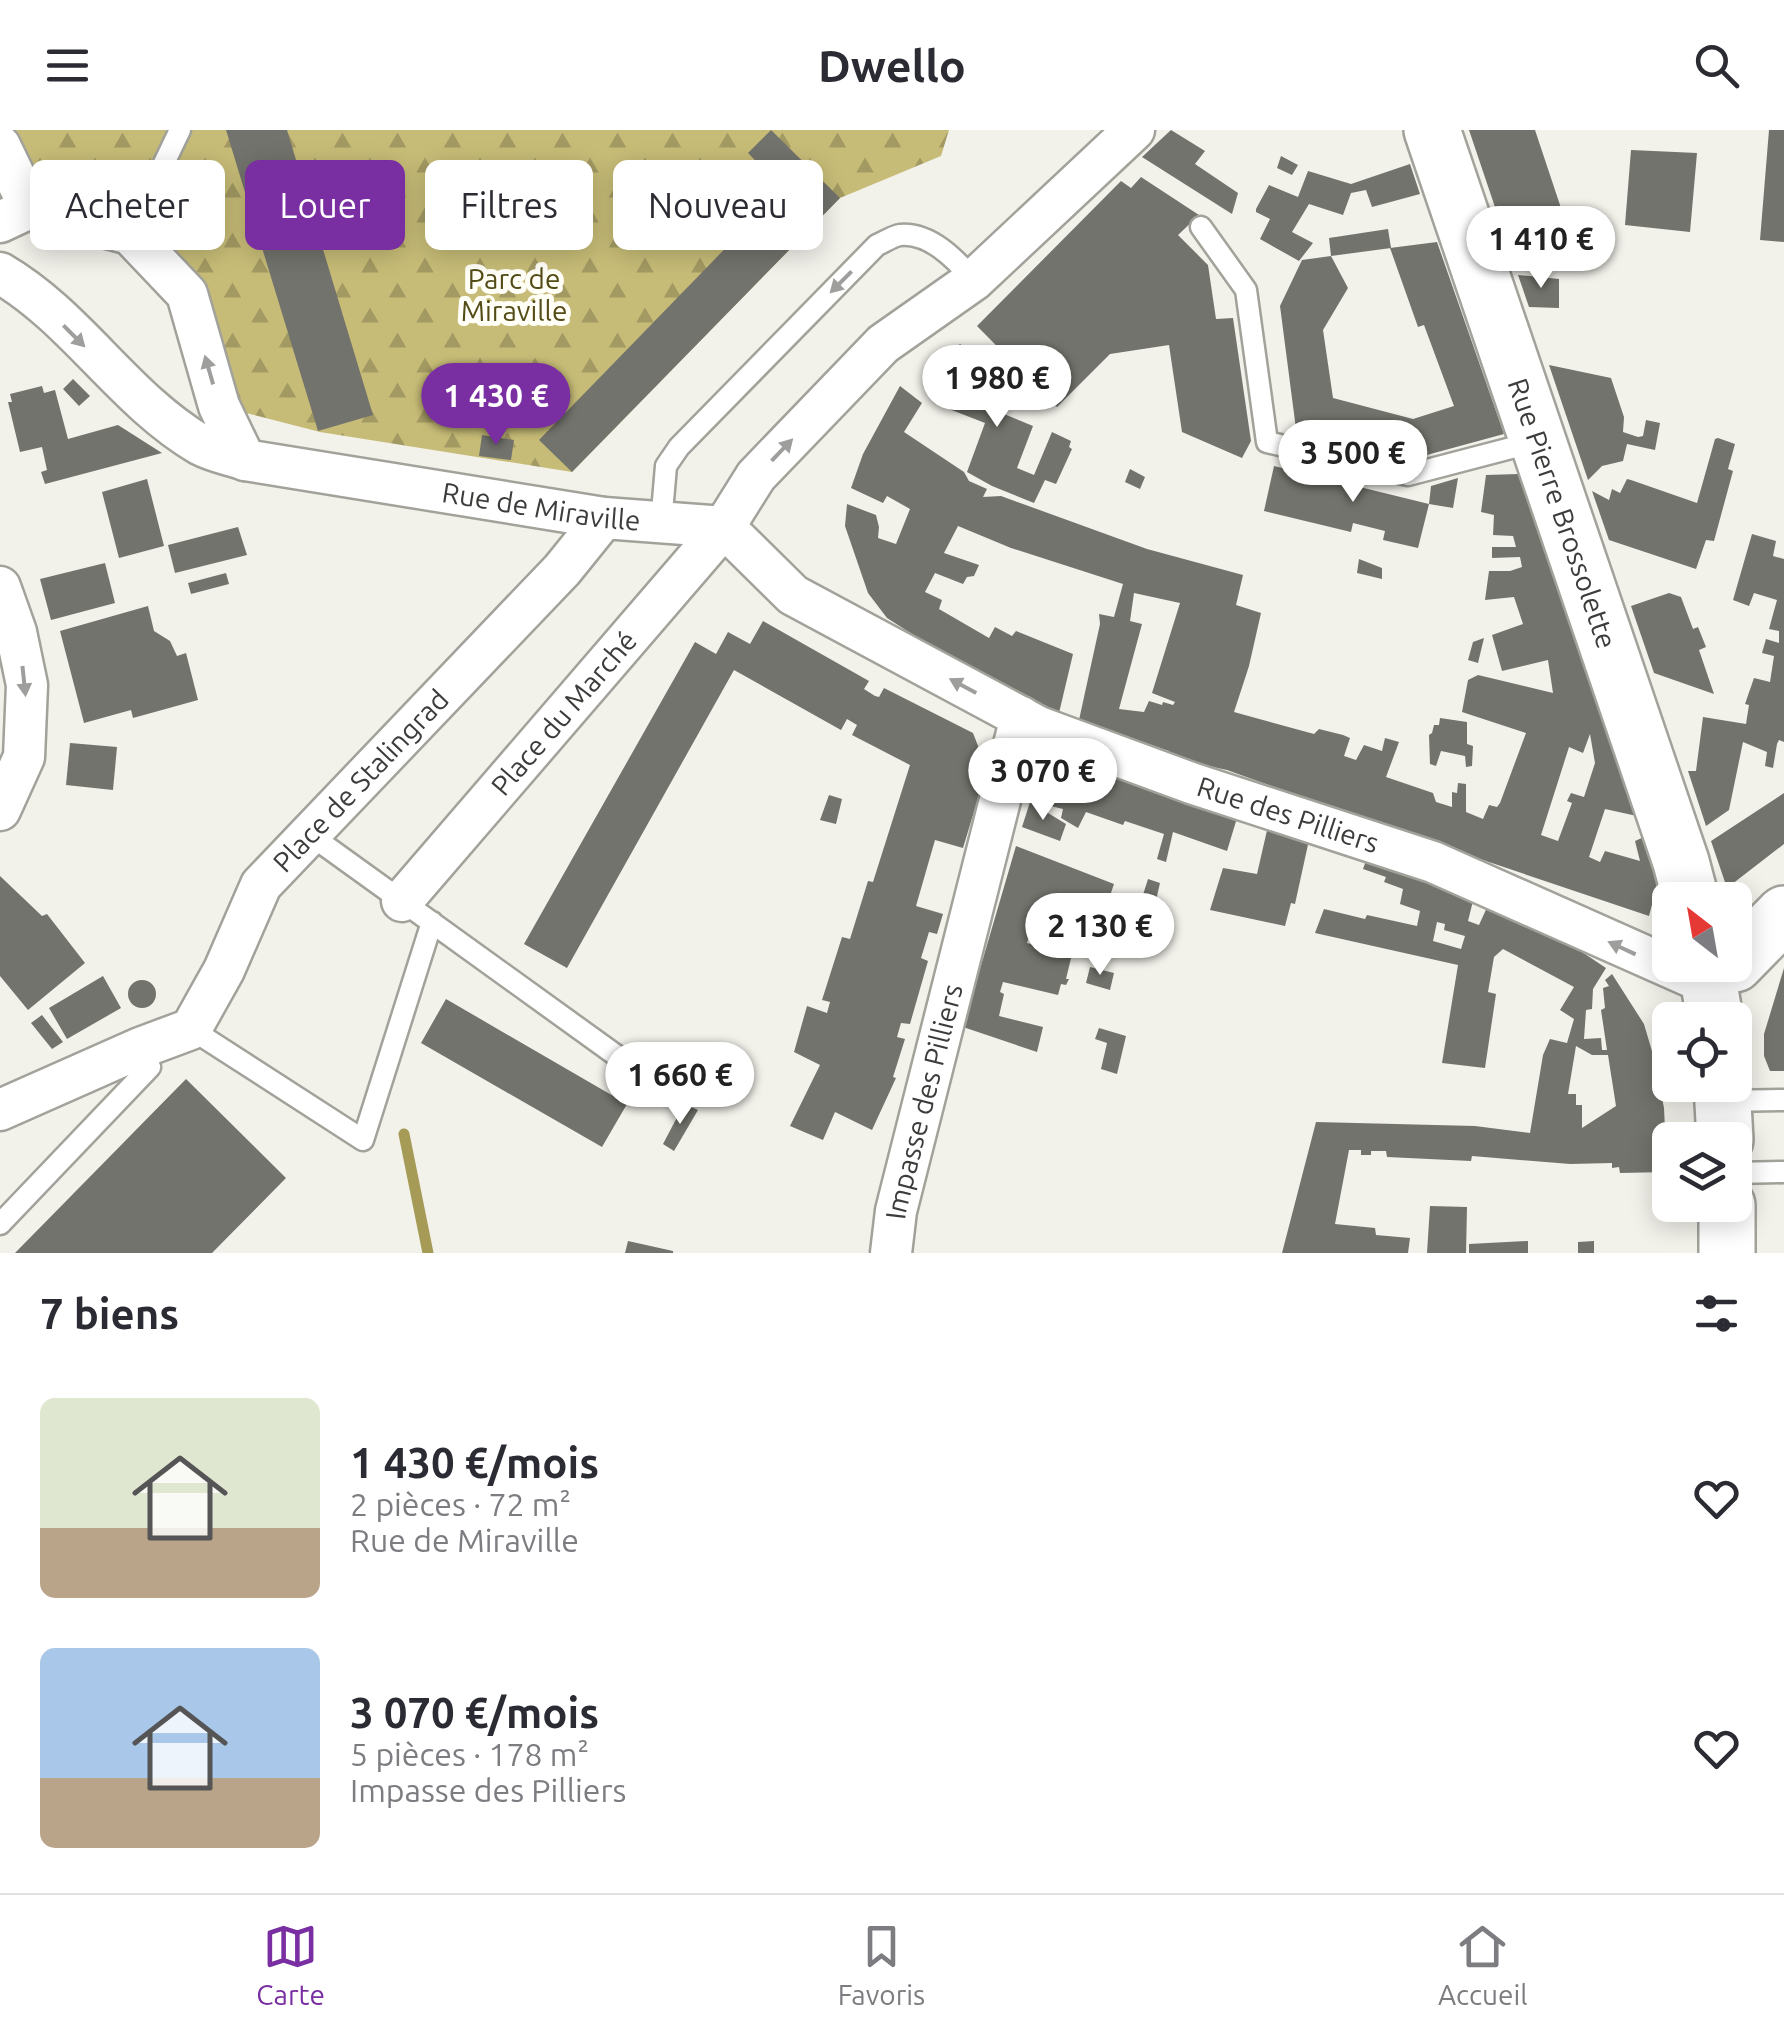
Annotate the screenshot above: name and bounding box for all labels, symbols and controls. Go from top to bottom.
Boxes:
icon: menu [40,38,95,93]
icon: search [1689,38,1744,93]
text: Dwello [818,40,966,91]
chip: Acheter [30,160,225,250]
chip: Louer [245,160,405,250]
chip: Filtres [425,160,593,250]
chip: Nouveau [613,160,823,250]
pin: 1 410 € [1449,206,1633,291]
text: 1 410 € [1488,220,1594,256]
park label: Parc de Miraville [461,263,567,326]
one-way arrow [829,270,853,294]
one-way arrow [62,323,86,347]
pin: 1 980 € [905,345,1089,430]
one-way arrow [201,354,216,385]
text: 1 980 € [944,359,1050,395]
pin: 1 430 € [404,363,588,448]
street label: Rue Pierre Brossolette [1503,374,1623,652]
text: 1 430 € [443,377,549,413]
pin: 3 500 € [1261,420,1445,505]
text: 3 500 € [1300,434,1406,470]
one-way arrow [770,438,793,462]
street label: Rue de Miraville [440,476,642,536]
street label: Place du Marché [484,625,642,801]
one-way arrow [16,666,32,697]
one-way arrow [949,678,978,695]
street label: Place de Stalingrad [266,683,454,878]
pin: 3 070 € [951,738,1135,823]
text: 3 070 € [990,752,1096,788]
street label: Rue des Pilliers [1193,770,1383,858]
north arrow [1652,882,1752,982]
map controls [1652,882,1752,1222]
pin: 2 130 € [1008,893,1192,978]
text: 2 130 € [1047,907,1153,943]
one-way arrow [1607,940,1637,956]
street label: Impasse des Pilliers [879,980,968,1221]
button: locate [1652,1002,1752,1102]
pin: 1 660 € [588,1042,772,1127]
text: 1 660 € [627,1056,733,1092]
button: layers [1652,1122,1752,1222]
icon: filters [1689,1286,1744,1341]
text: 7 biens [40,1290,179,1337]
icon: home [120,1438,240,1558]
text: 1 430 €/mois [350,1439,599,1486]
icon: heart [1689,1471,1744,1526]
text: 2 pièces · 72 m² [350,1486,571,1522]
text: Rue de Miraville [350,1522,579,1558]
icon: home [120,1688,240,1808]
text: 3 070 €/mois [350,1689,599,1736]
icon: heart [1689,1721,1744,1776]
text: 5 pièces · 178 m² [350,1736,589,1772]
text: Impasse des Pilliers [350,1772,626,1808]
tab: Carte [256,1919,325,2010]
tab: Favoris [838,1919,925,2010]
tab: Accueil [1438,1919,1528,2010]

